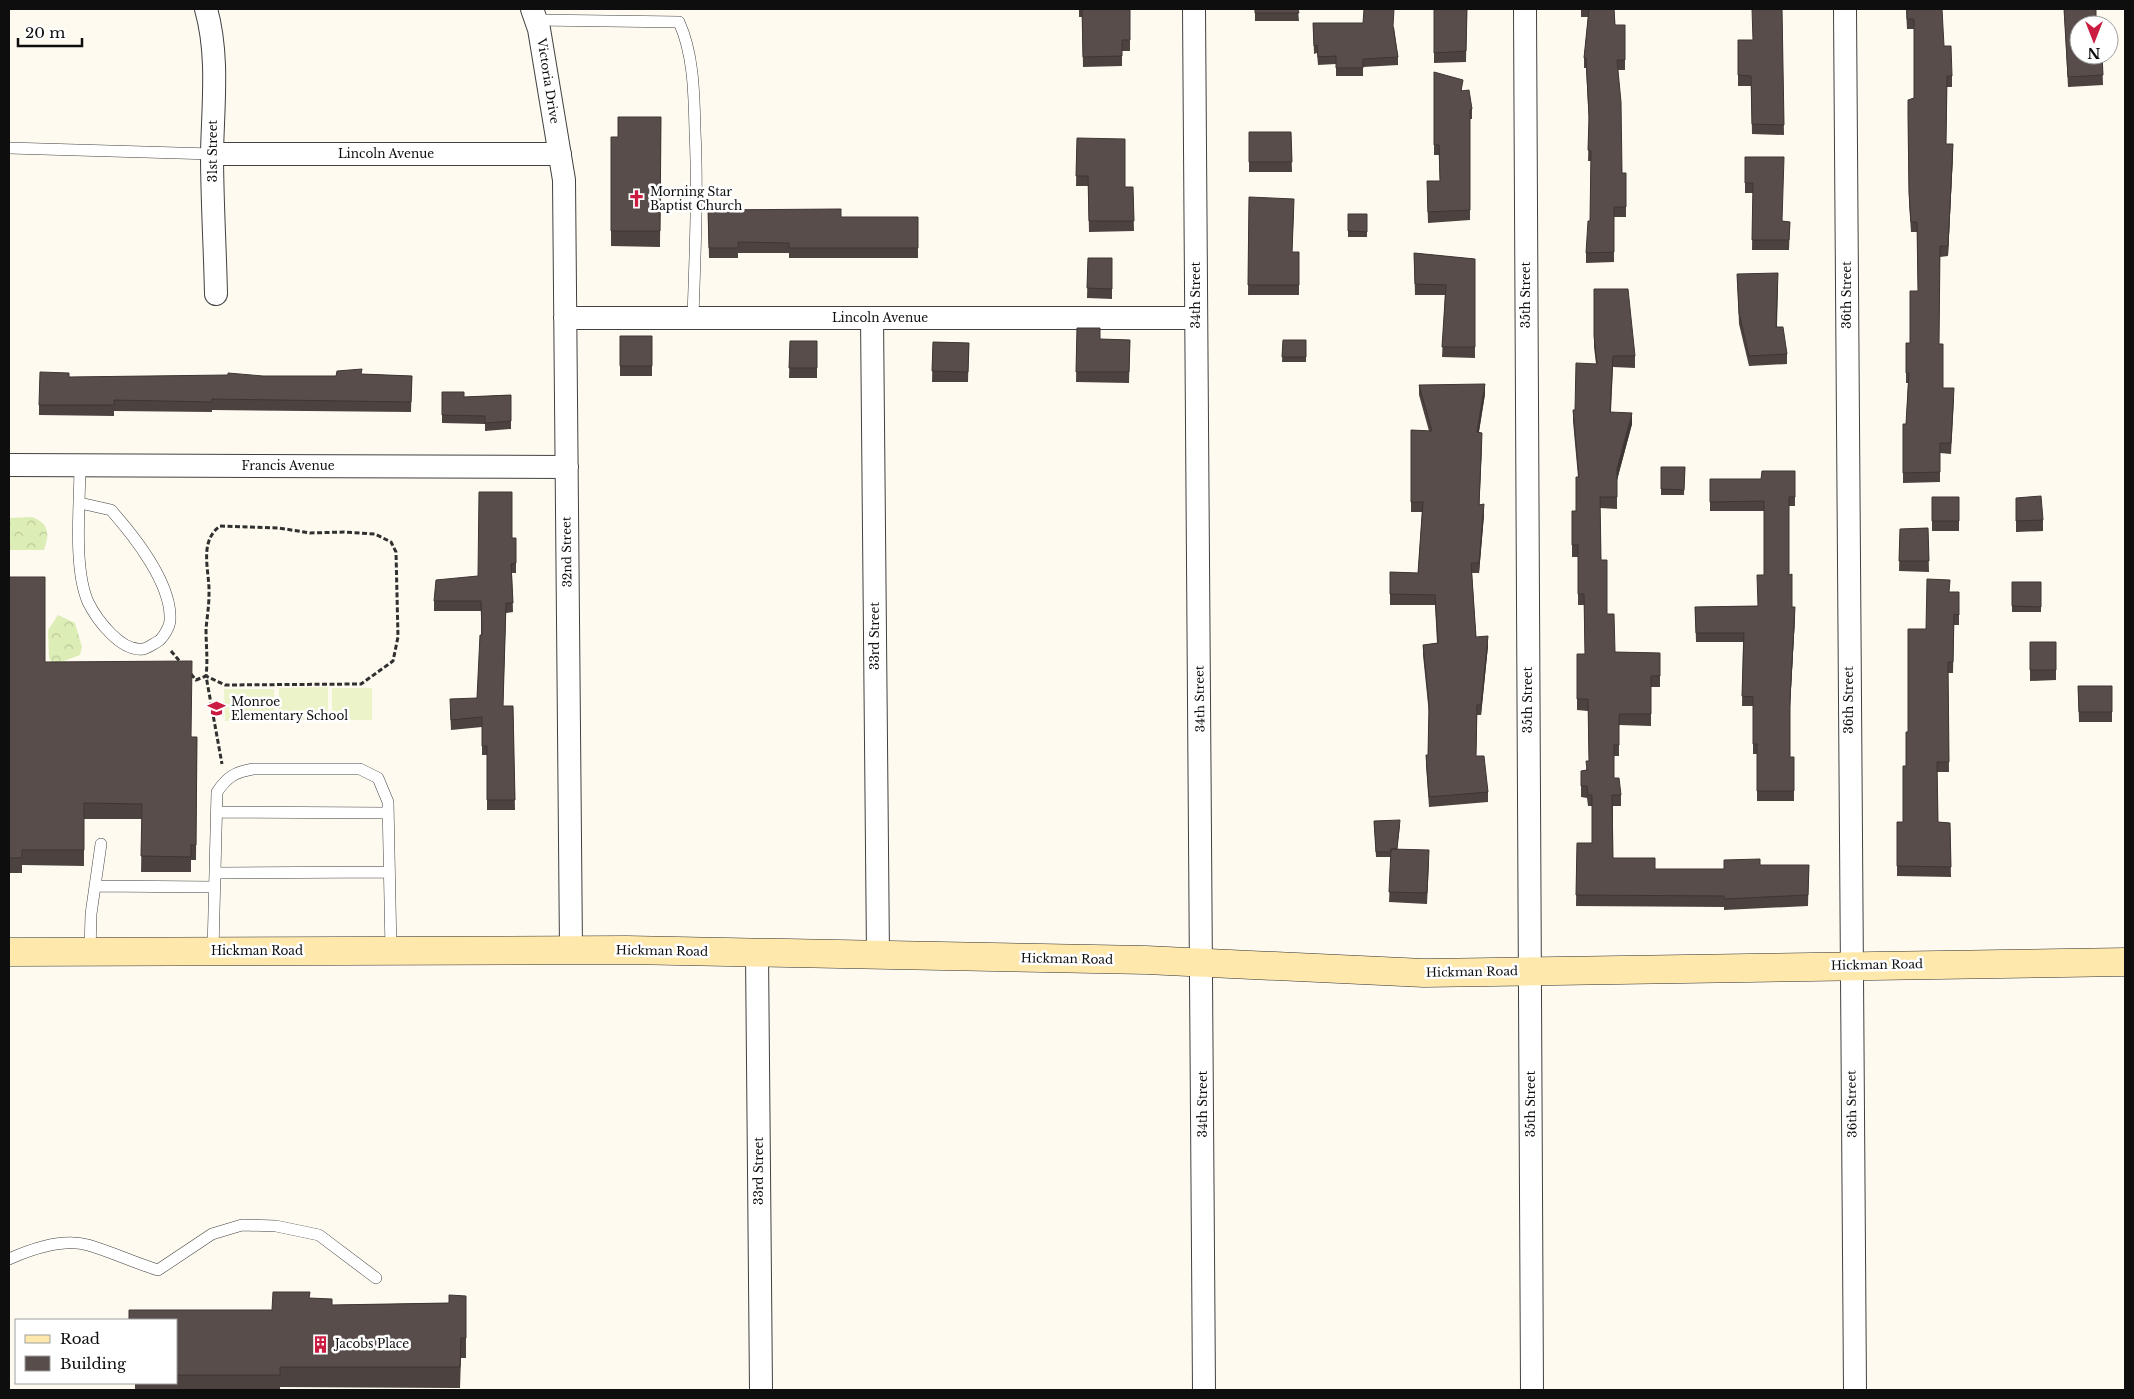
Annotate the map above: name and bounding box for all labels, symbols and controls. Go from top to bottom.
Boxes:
scale bar [18,15,81,47]
north arrow [2069,15,2119,65]
text: 20 m [25,23,65,42]
street label: Victoria Drive [534,36,563,125]
text: N [2087,44,2101,62]
street label: 31st Street [205,119,220,182]
street label: Lincoln Avenue [338,146,434,161]
place label: Morning Star Baptist Church [650,184,742,213]
church icon: Morning Star Baptist Church [626,189,646,209]
street label: 34th Street [1188,261,1203,328]
street label: 35th Street [1518,261,1533,328]
street label: 36th Street [1839,261,1854,329]
street label: Lincoln Avenue [832,310,928,325]
street label: Francis Avenue [241,458,335,473]
street label: 32nd Street [558,516,575,587]
street label: 33rd Street [867,602,882,670]
street label: 34th Street [1191,665,1208,733]
street label: 35th Street [1520,666,1535,733]
street label: 36th Street [1841,666,1856,734]
place label: Monroe Elementary School [231,694,348,723]
school or university icon: Monroe Elementary School [207,699,227,719]
street label: Hickman Road [616,942,708,959]
street label: Hickman Road [211,943,303,958]
street label: Hickman Road [1021,950,1113,967]
street label: Hickman Road [1831,956,1923,973]
street label: Hickman Road [1426,963,1518,980]
street label: 34th Street [1195,1070,1210,1137]
street label: 35th Street [1523,1070,1538,1137]
street label: 36th Street [1843,1070,1860,1138]
street label: 33rd Street [751,1137,766,1205]
legend [15,1319,178,1384]
text: Road [60,1329,100,1348]
building icon: Jacobs Place [311,1334,331,1354]
place label: Jacobs Place [333,1336,409,1351]
text: Building [60,1354,127,1373]

